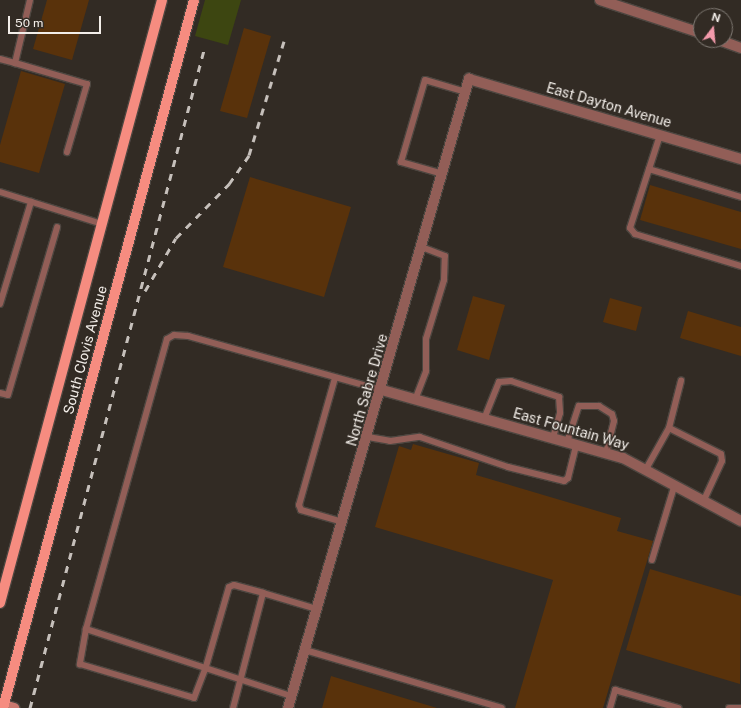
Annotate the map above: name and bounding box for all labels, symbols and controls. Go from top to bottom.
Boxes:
scale bar [10,8,103,34]
north arrow [693,8,733,48]
text: N [710,10,722,24]
text: 50 m [15,16,43,30]
street label: East Dayton Avenue [544,79,674,131]
street label: South Clovis Avenue [60,284,110,416]
street label: North Sabre Drive [343,332,391,448]
street label: East Fountain Way [511,404,631,454]

